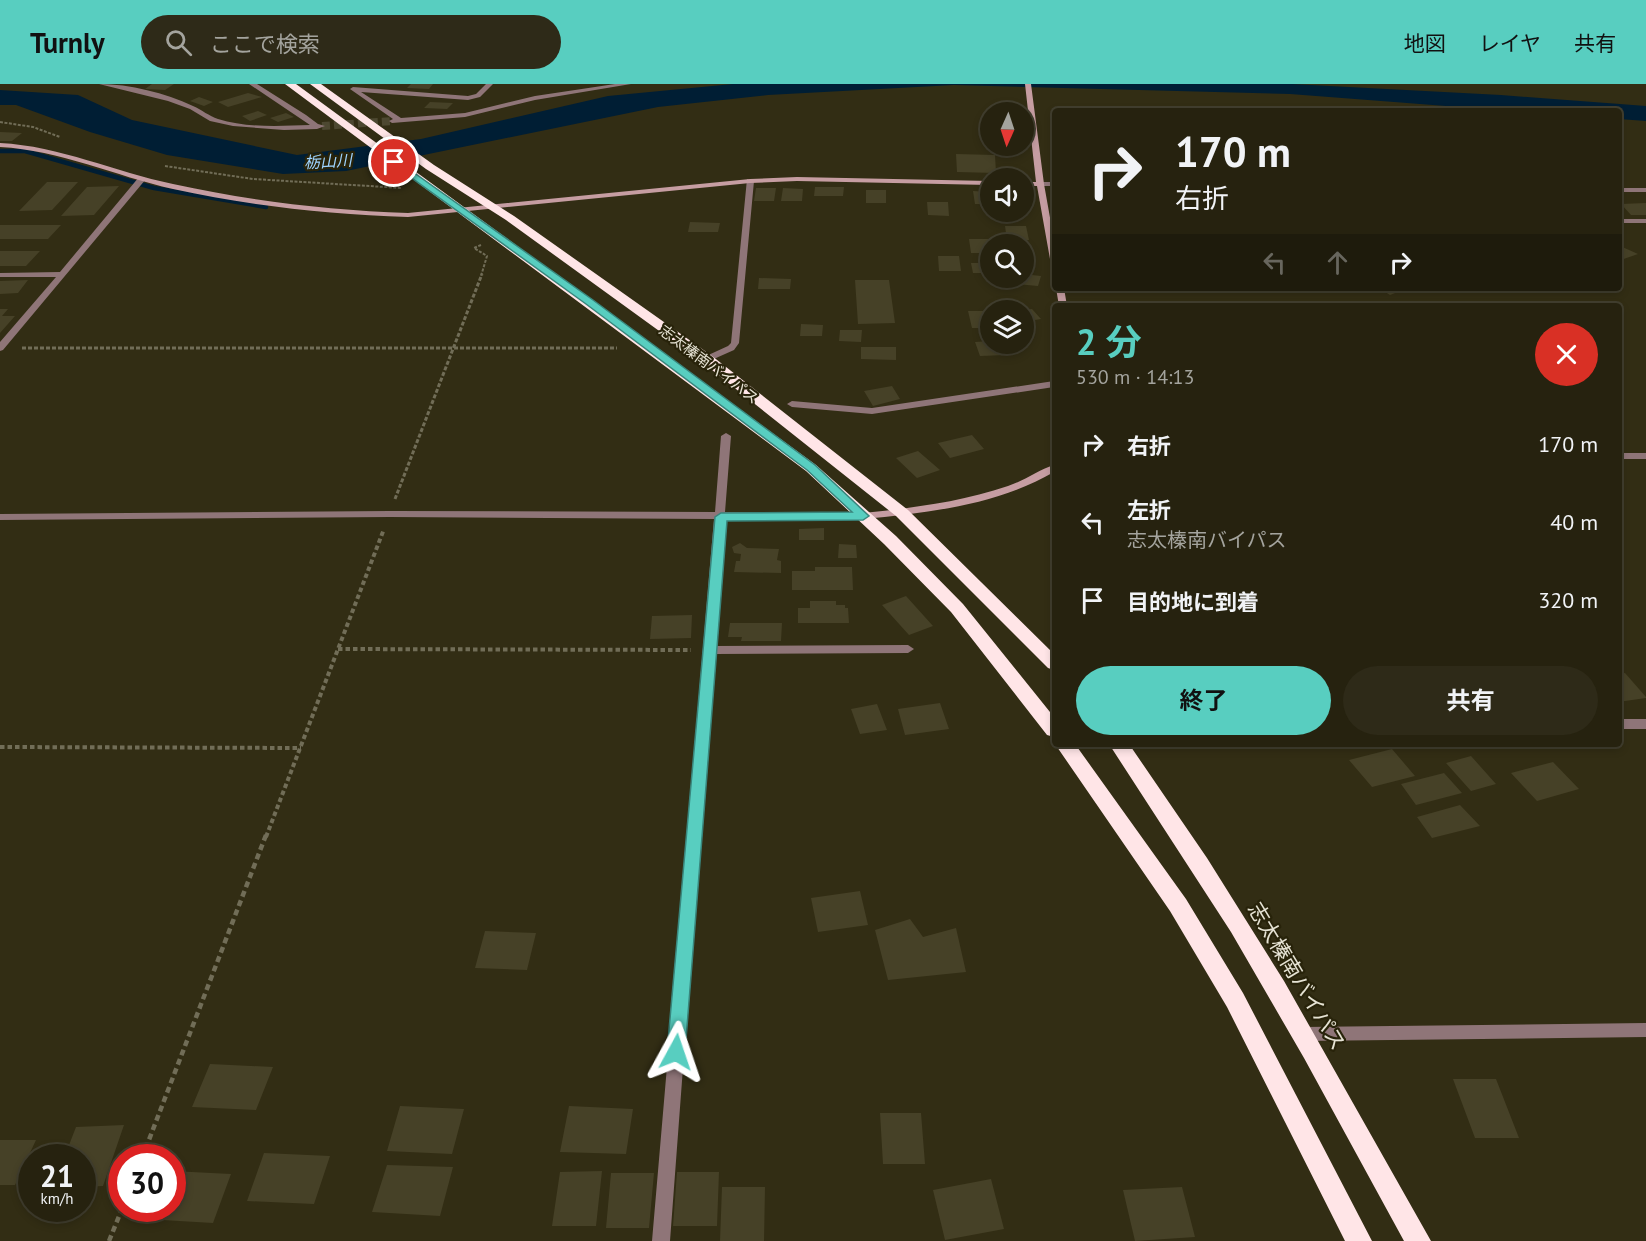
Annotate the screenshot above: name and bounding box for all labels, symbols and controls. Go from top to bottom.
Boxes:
search box [141,15,561,69]
text: Turnly [30,24,105,61]
icon: search [162,26,195,59]
text: ここで検索 [210,30,320,58]
text: 地図 [1404,30,1446,57]
text: レイヤ [1479,30,1541,57]
text: 共有 [1574,30,1616,57]
north arrow [980,102,1034,156]
map controls [980,102,1034,354]
text: 170 m [1175,124,1291,179]
icon: right [1076,132,1154,210]
pin [368,136,419,187]
icon: arrive [377,145,410,178]
water label: 栃山川 [304,150,354,172]
button: sound [980,168,1034,222]
text: 右折 [1175,181,1229,215]
button: search [980,234,1034,288]
icon: left [1258,246,1291,279]
icon: ahead [1321,246,1354,279]
icon: right [1384,246,1417,279]
button: layers [980,300,1034,354]
text: 2 分 [1076,318,1142,365]
street label: 志太榛南バイパス [655,320,763,408]
button: close [1535,323,1598,386]
text: 530 m · 14:13 [1076,364,1194,390]
icon: right [1076,428,1109,461]
text: 170 m [1538,430,1598,458]
text: 右折 [1127,432,1171,460]
text: 左折 [1127,496,1171,524]
icon: left [1076,506,1109,539]
text: 40 m [1550,508,1598,536]
text: 志太榛南バイパス [1127,527,1287,553]
icon: arrive [1076,584,1109,617]
text: 320 m [1538,586,1598,614]
text: 目的地に到着 [1127,588,1259,616]
button: 終了 [1076,666,1331,735]
button: 共有 [1343,666,1598,735]
street label: 志太榛南バイパス [1242,897,1352,1055]
position arrow [644,1020,708,1084]
speed limit sign: 30 [108,1144,186,1222]
text: 21 [40,1156,74,1195]
text: km/h [41,1189,73,1208]

